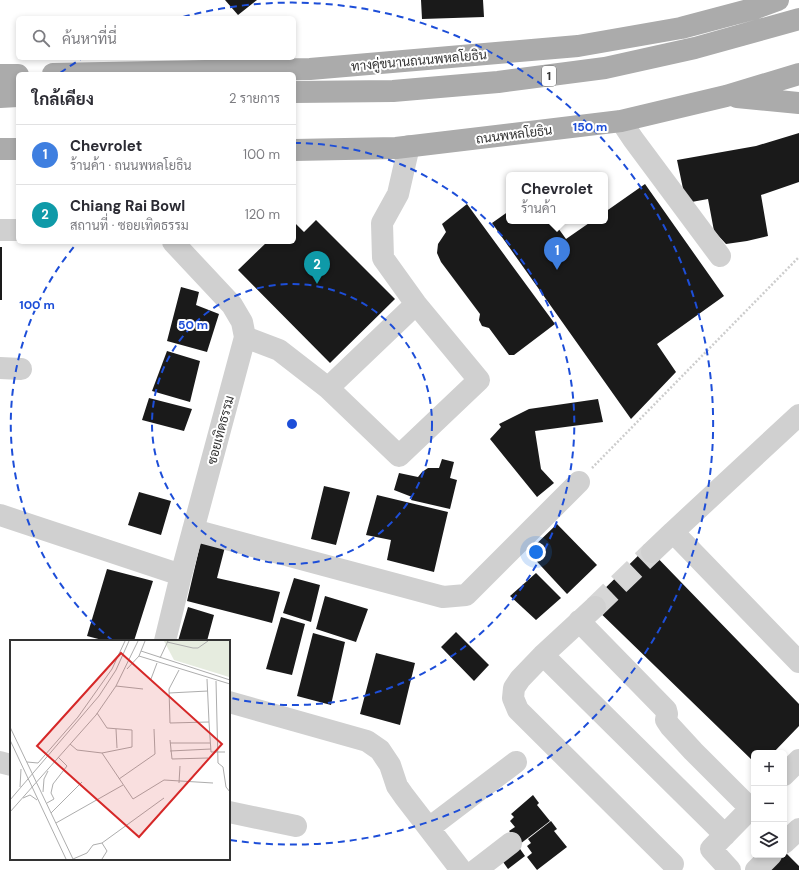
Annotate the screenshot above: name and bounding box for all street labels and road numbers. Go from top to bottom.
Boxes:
street label: ทางคู่ขนานถนนพหลโยธิน [350,46,488,76]
road number: 1 [542,66,556,86]
street label: ถนนพหลโยธิน [475,121,553,148]
street label: ซอยเทิดธรรม [203,394,238,467]

